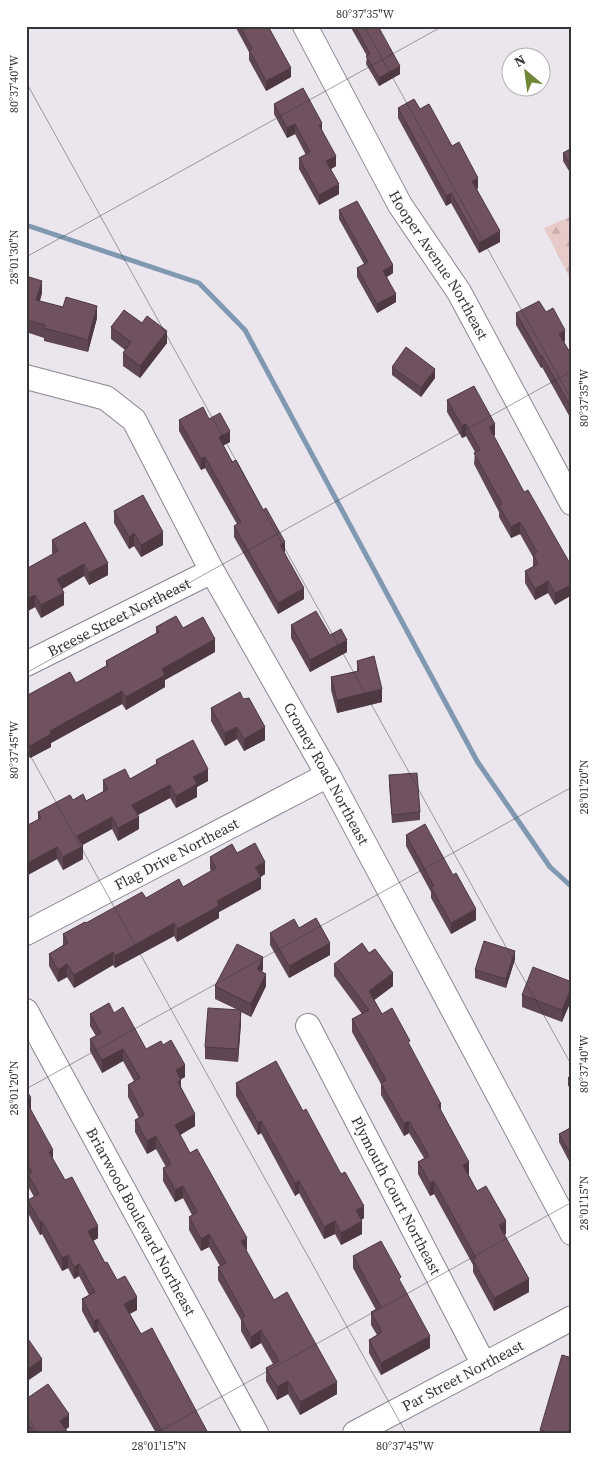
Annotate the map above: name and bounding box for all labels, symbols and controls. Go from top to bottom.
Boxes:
text: 80°37'35"W [336,6,394,22]
north arrow [500,48,550,98]
text: N [510,49,529,72]
text: 80°37'40"W [6,55,22,113]
street label: Hooper Avenue Northeast [384,186,494,343]
text: 28°01'30"N [6,229,22,285]
text: 80°37'35"W [576,369,592,427]
street label: Breese Street Northeast [44,572,194,662]
street label: Cromey Road Northeast [279,698,374,849]
text: 80°37'45"W [6,721,22,779]
text: 28°01'20"N [576,759,592,815]
street label: Flag Drive Northeast [111,812,242,895]
text: 80°37'40"W [576,1035,592,1093]
text: 28°01'20"N [6,1060,22,1116]
street label: Plymouth Court Northeast [347,1112,446,1278]
street label: Briarwood Boulevard Northeast [81,1124,201,1320]
text: 28°01'15"N [576,1175,592,1231]
street label: Par Street Northeast [398,1335,527,1416]
text: 28°01'15"N [131,1438,187,1454]
text: 80°37'45"W [376,1438,434,1454]

